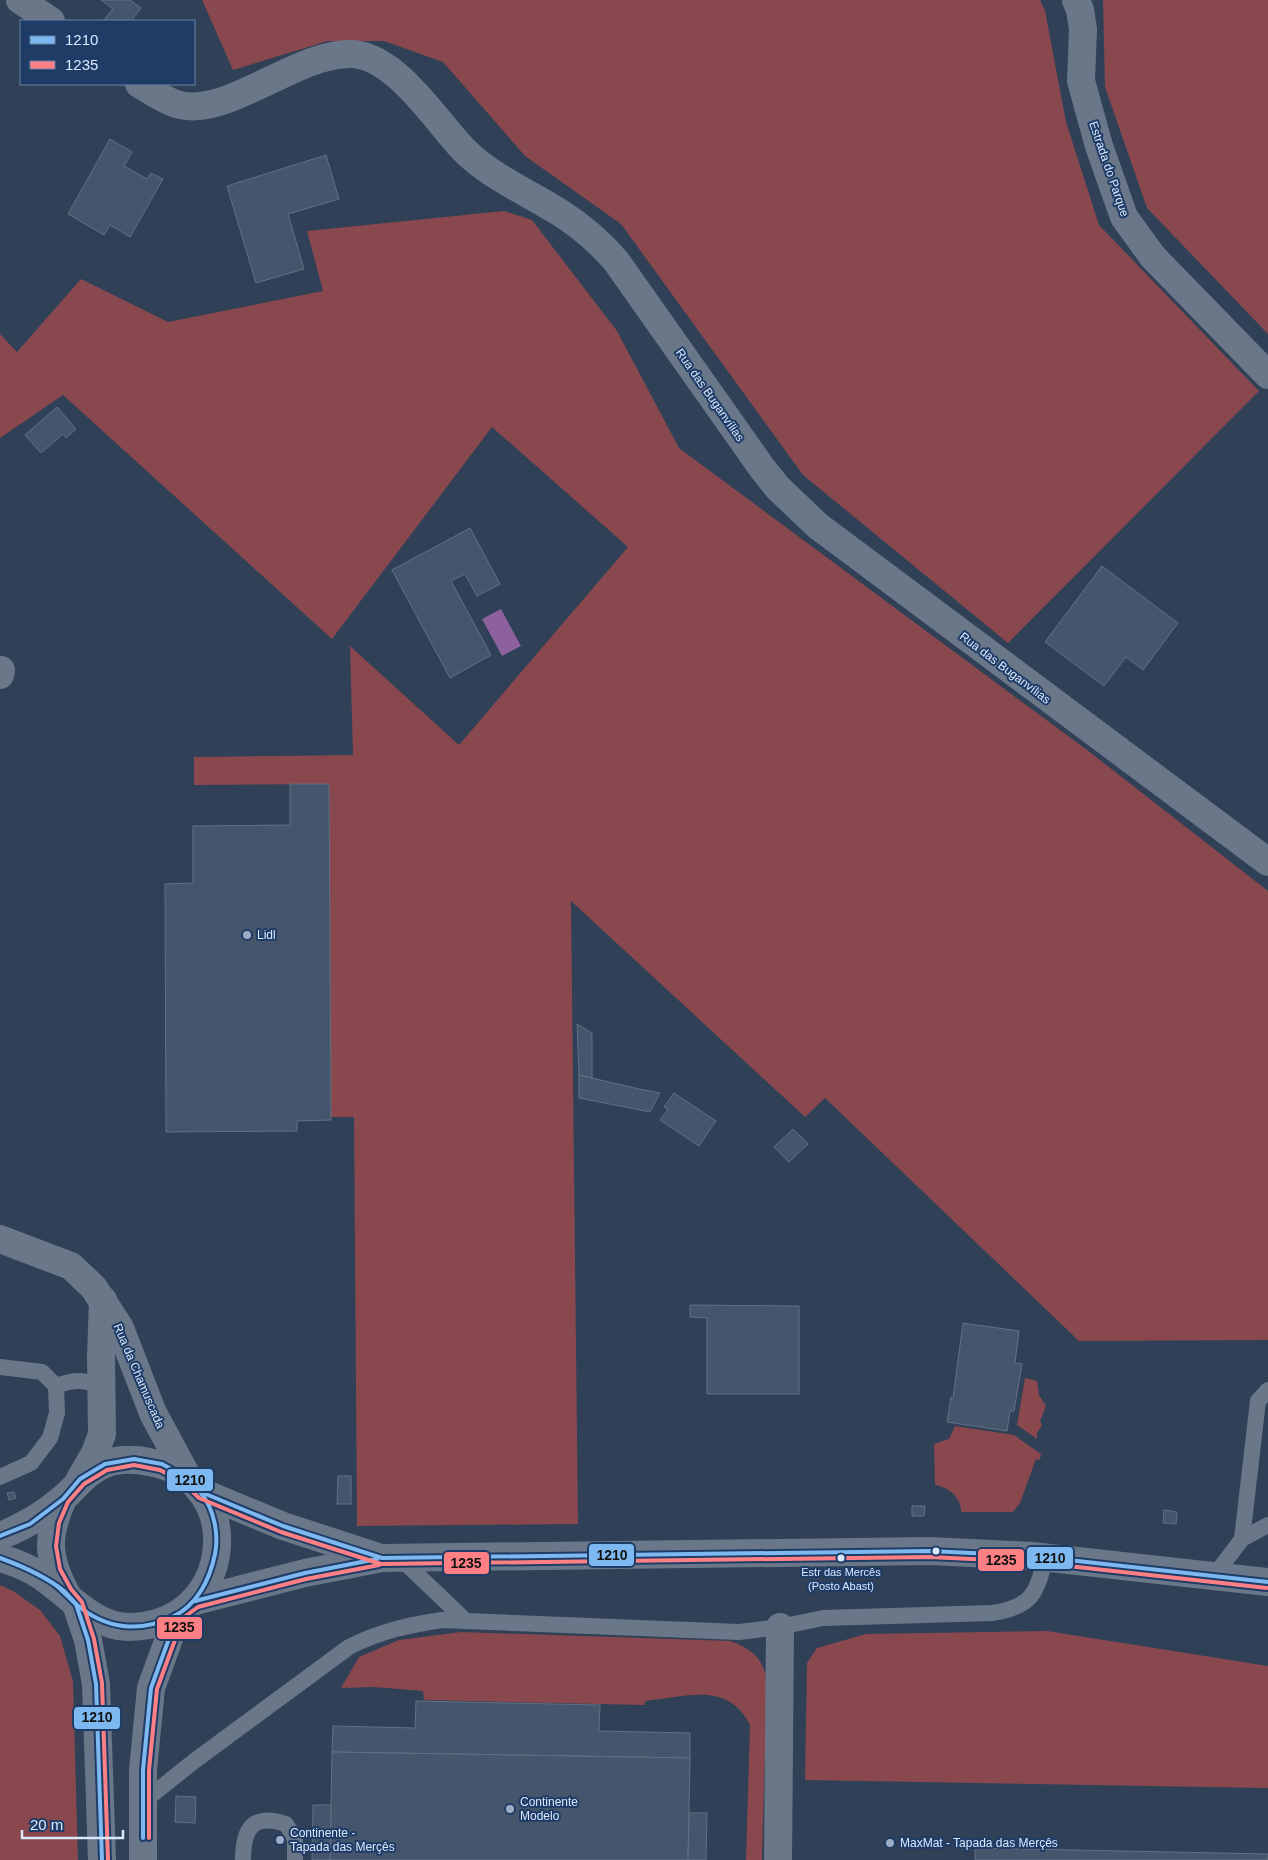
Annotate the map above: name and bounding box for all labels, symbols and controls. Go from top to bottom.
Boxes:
legend [20,20,195,85]
text: 1210 [65,31,98,48]
text: 1235 [65,56,98,73]
street label: Estrada do Parque [1086,119,1132,219]
street label: Rua das Buganvílias [673,346,747,444]
street label: Rua das Buganvílias [957,629,1053,707]
place label: Lidl [257,928,276,942]
marker: Lidl [241,929,253,941]
street label: Rua da Chamuscada [111,1321,168,1431]
line badge: 1210 [166,1468,214,1492]
text: 1210 [174,1472,206,1488]
line badge: 1210 [588,1543,635,1567]
unlabelled marker [931,1546,941,1556]
line badge: 1210 [1026,1546,1074,1570]
text: 1210 [596,1547,628,1563]
line badge: 1235 [977,1548,1025,1572]
text: 1210 [1034,1550,1066,1566]
line badge: 1235 [443,1551,490,1575]
text: 1235 [985,1552,1017,1568]
marker: Estr das Mercês (Posto Abast) [836,1553,846,1563]
text: 1235 [450,1555,482,1571]
place label: Estr das Mercês (Posto Abast) [801,1566,881,1592]
line badge: 1235 [156,1616,203,1640]
text: 1235 [163,1619,195,1635]
line badge: 1210 [73,1706,121,1730]
text: 1210 [81,1709,113,1725]
place label: Continente Modelo [520,1795,578,1823]
marker: Continente Modelo [504,1803,516,1815]
scale bar [22,1808,124,1840]
text: 20 m [30,1816,63,1833]
place label: Continente - Tapada das Merçês [290,1826,395,1854]
marker: Continente - Tapada das Merçês [274,1834,286,1846]
place label: MaxMat - Tapada das Merçês [900,1836,1058,1850]
marker: MaxMat - Tapada das Merçês [884,1837,896,1849]

